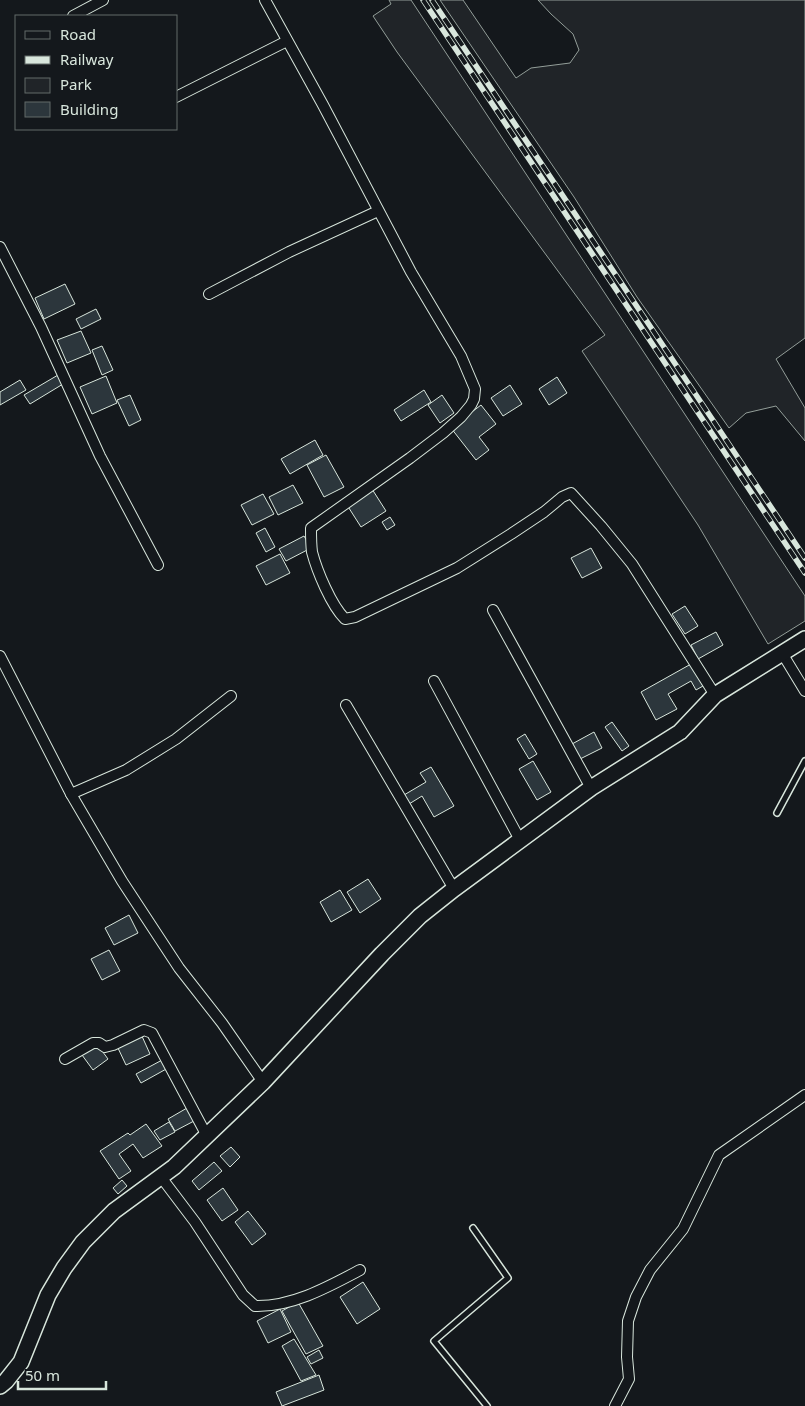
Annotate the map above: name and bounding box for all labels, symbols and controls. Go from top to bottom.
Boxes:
legend [15,15,178,130]
text: Road [60,24,96,44]
text: Railway [60,49,114,69]
text: Park [60,74,92,94]
text: Building [60,99,118,119]
scale bar [18,1358,105,1390]
text: 50 m [25,1365,60,1385]

